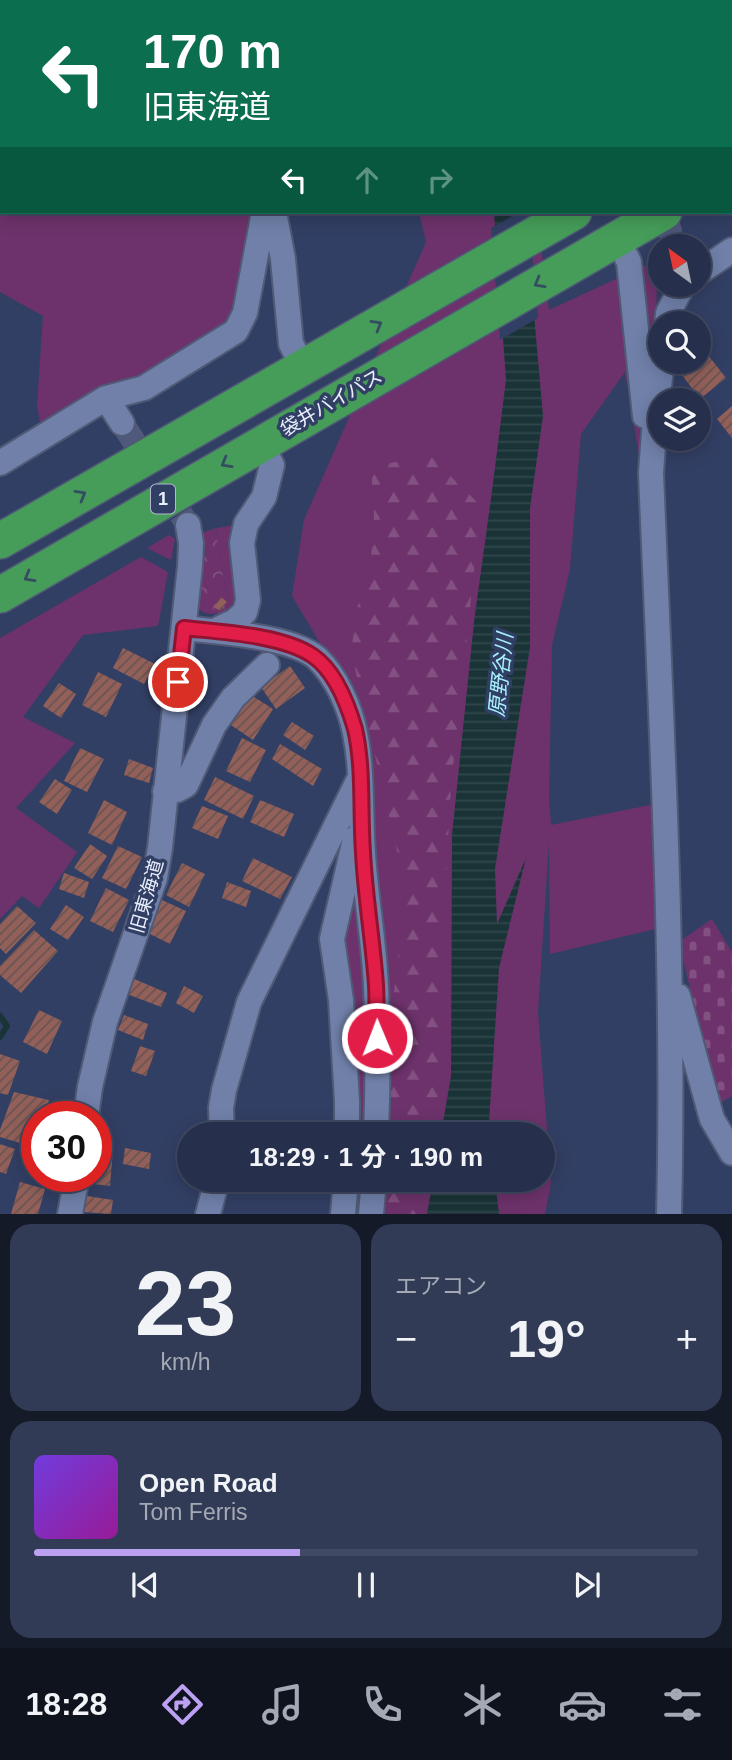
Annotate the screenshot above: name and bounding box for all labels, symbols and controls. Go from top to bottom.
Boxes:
text: 170 m [143,24,282,78]
icon: left [28,28,119,119]
text: 旧東海道 [143,89,271,125]
icon: left [275,161,313,199]
icon: ahead [348,161,386,199]
icon: right [421,161,459,199]
north arrow [648,234,710,298]
map controls [648,234,711,451]
one-way arrow [533,275,546,288]
button: search [648,311,711,374]
one-way arrow [370,320,382,333]
street label: 袋井バイパス [277,365,386,440]
button: layers [648,388,711,451]
one-way arrow [220,455,233,468]
road number: 1 [151,485,175,514]
one-way arrow [73,490,86,503]
one-way arrow [24,569,36,582]
water label: 原野谷川 [485,630,517,718]
pin [148,652,208,712]
icon: arrive [159,663,197,701]
street label: 旧東海道 [126,857,167,936]
position arrow [340,1001,414,1075]
speed limit sign: 30 [21,1101,112,1192]
text: 18:29 · 1 分 · 190 m [249,1142,483,1172]
text: 23 [135,1253,236,1354]
text: エアコン [395,1273,487,1299]
text: 19° [507,1310,586,1368]
text: − [395,1318,417,1360]
text: + [676,1318,698,1360]
text: km/h [161,1349,210,1375]
text: Open Road [139,1468,278,1498]
text: Tom Ferris [139,1499,248,1525]
icon: previous [126,1566,164,1604]
icon: pause [347,1566,385,1604]
icon: next [568,1566,606,1604]
icon: directions [158,1680,207,1729]
icon: music [258,1680,307,1729]
icon: phone [358,1680,407,1729]
icon: climate [458,1680,507,1729]
icon: car [558,1680,607,1729]
icon: filters [658,1680,707,1729]
text: 18:28 [25,1686,107,1722]

